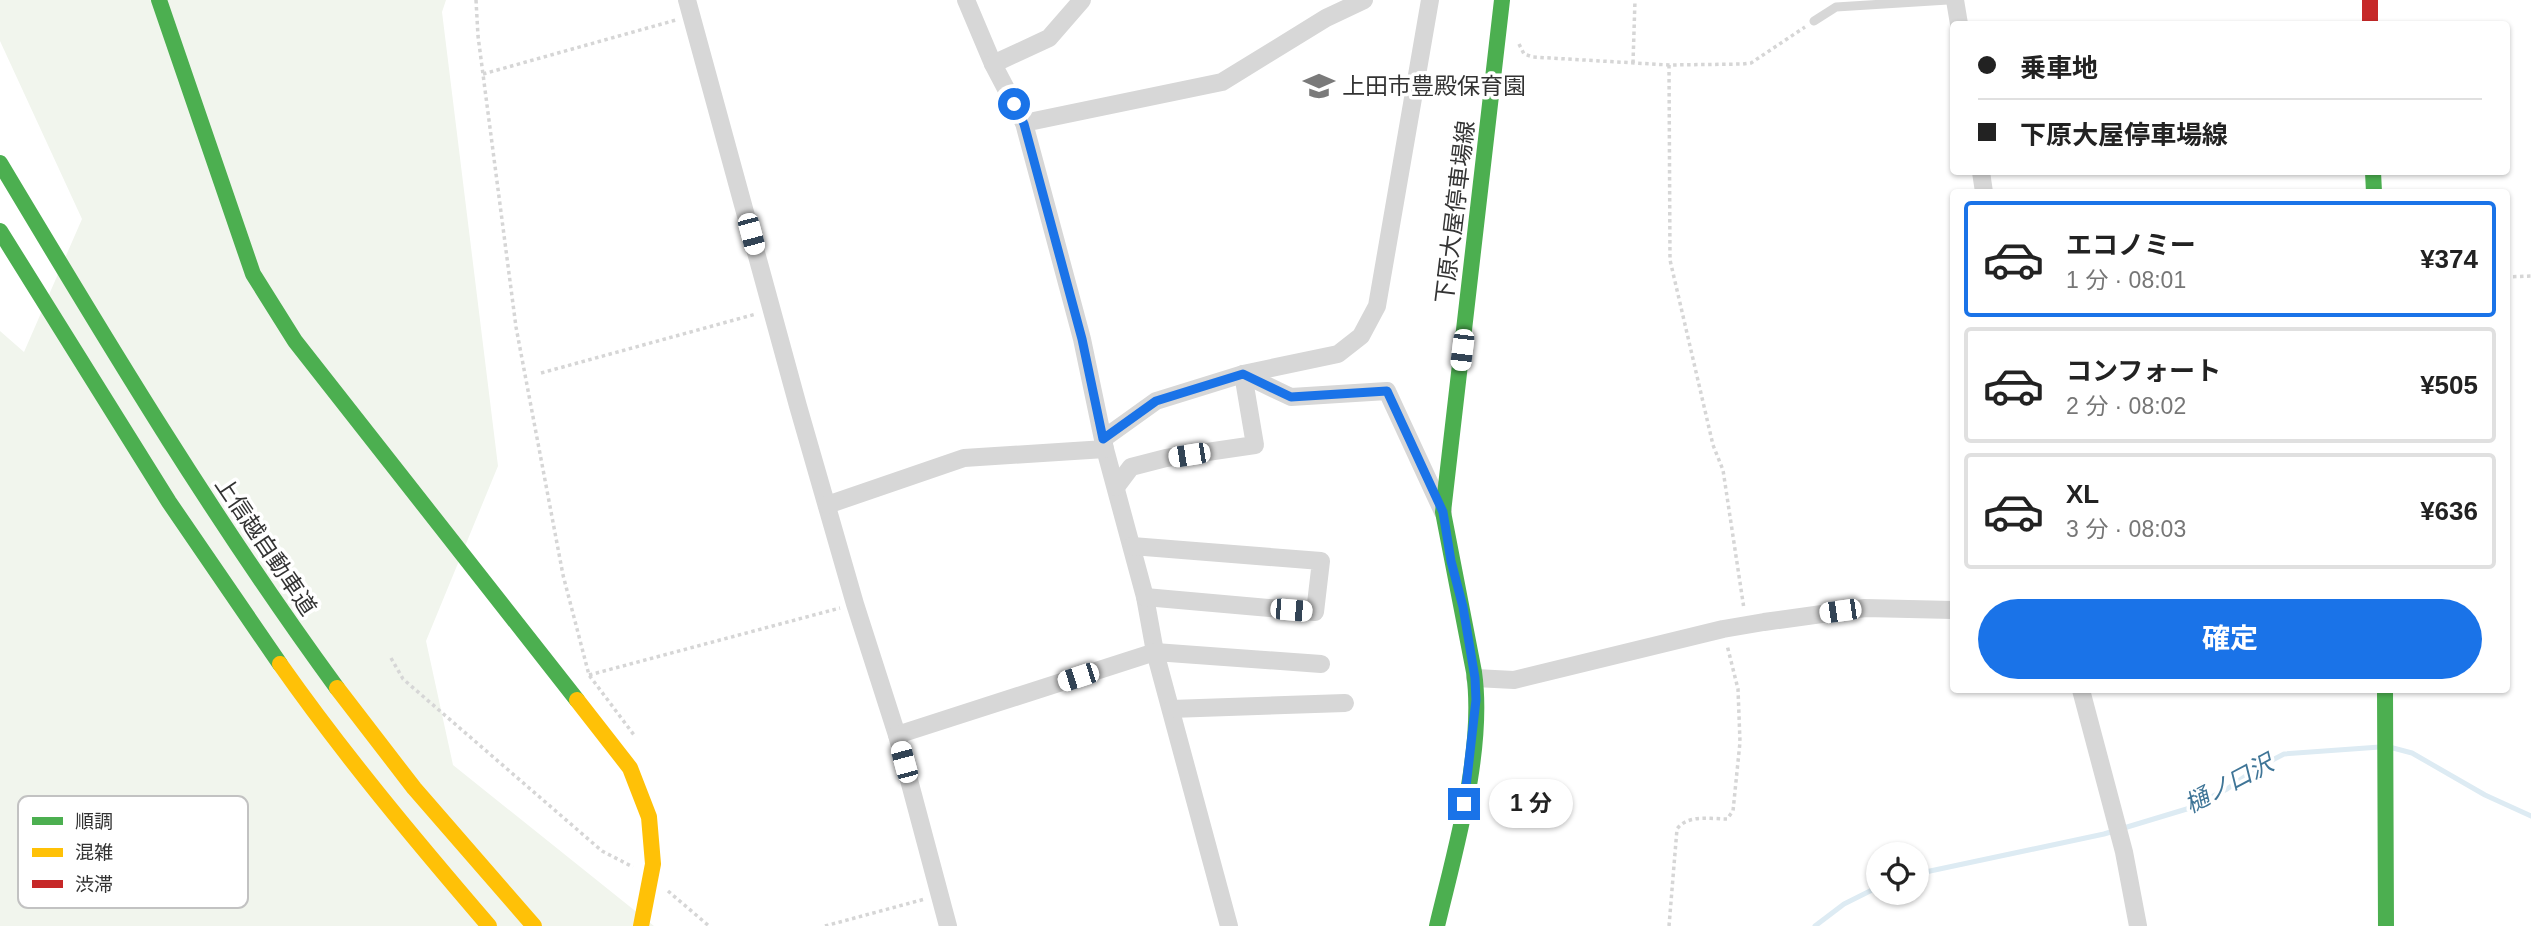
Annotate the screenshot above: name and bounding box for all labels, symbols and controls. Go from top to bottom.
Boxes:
text: 乗車地 [2020,53,2098,83]
school or university icon: 上田市豊殿保育園 [1302,69,1336,103]
place label: 上田市豊殿保育園 [1342,73,1526,99]
route start [998,88,1030,120]
street label: 下原大屋停車場線 [1431,119,1479,305]
text: 下原大屋停車場線 [2020,120,2228,150]
car [736,211,767,257]
icon: car [1982,228,2045,291]
text: エコノミー [2066,230,2196,260]
text: ¥374 [2420,244,2478,274]
text: 1 分 · 08:01 [2066,267,2186,293]
car [1450,328,1475,372]
icon: car [1982,354,2045,417]
text: コンフォート [2066,356,2221,386]
text: ¥505 [2420,370,2478,400]
text: 2 分 · 08:02 [2066,393,2186,419]
car [1167,441,1212,469]
street label: 上信越自動車道 [210,472,322,620]
text: XL [2066,479,2099,509]
icon: car [1982,480,2045,543]
text: ¥636 [2420,496,2478,526]
text: 3 分 · 08:03 [2066,516,2186,542]
car [1270,598,1313,622]
car [1818,598,1863,624]
button: 確定 [1978,599,2482,679]
car [1055,661,1102,693]
car [889,739,920,785]
water label: 樋ノ口沢 [2180,748,2280,818]
callout: 1 分 [1488,780,1572,828]
route end [1448,788,1480,820]
text: 1 分 [1510,790,1552,816]
legend [18,796,248,908]
text: 順調 [75,811,113,832]
text: 混雑 [75,842,113,863]
map controls [1866,842,1929,905]
button: locate [1866,842,1929,905]
text: 渋滞 [75,874,113,895]

